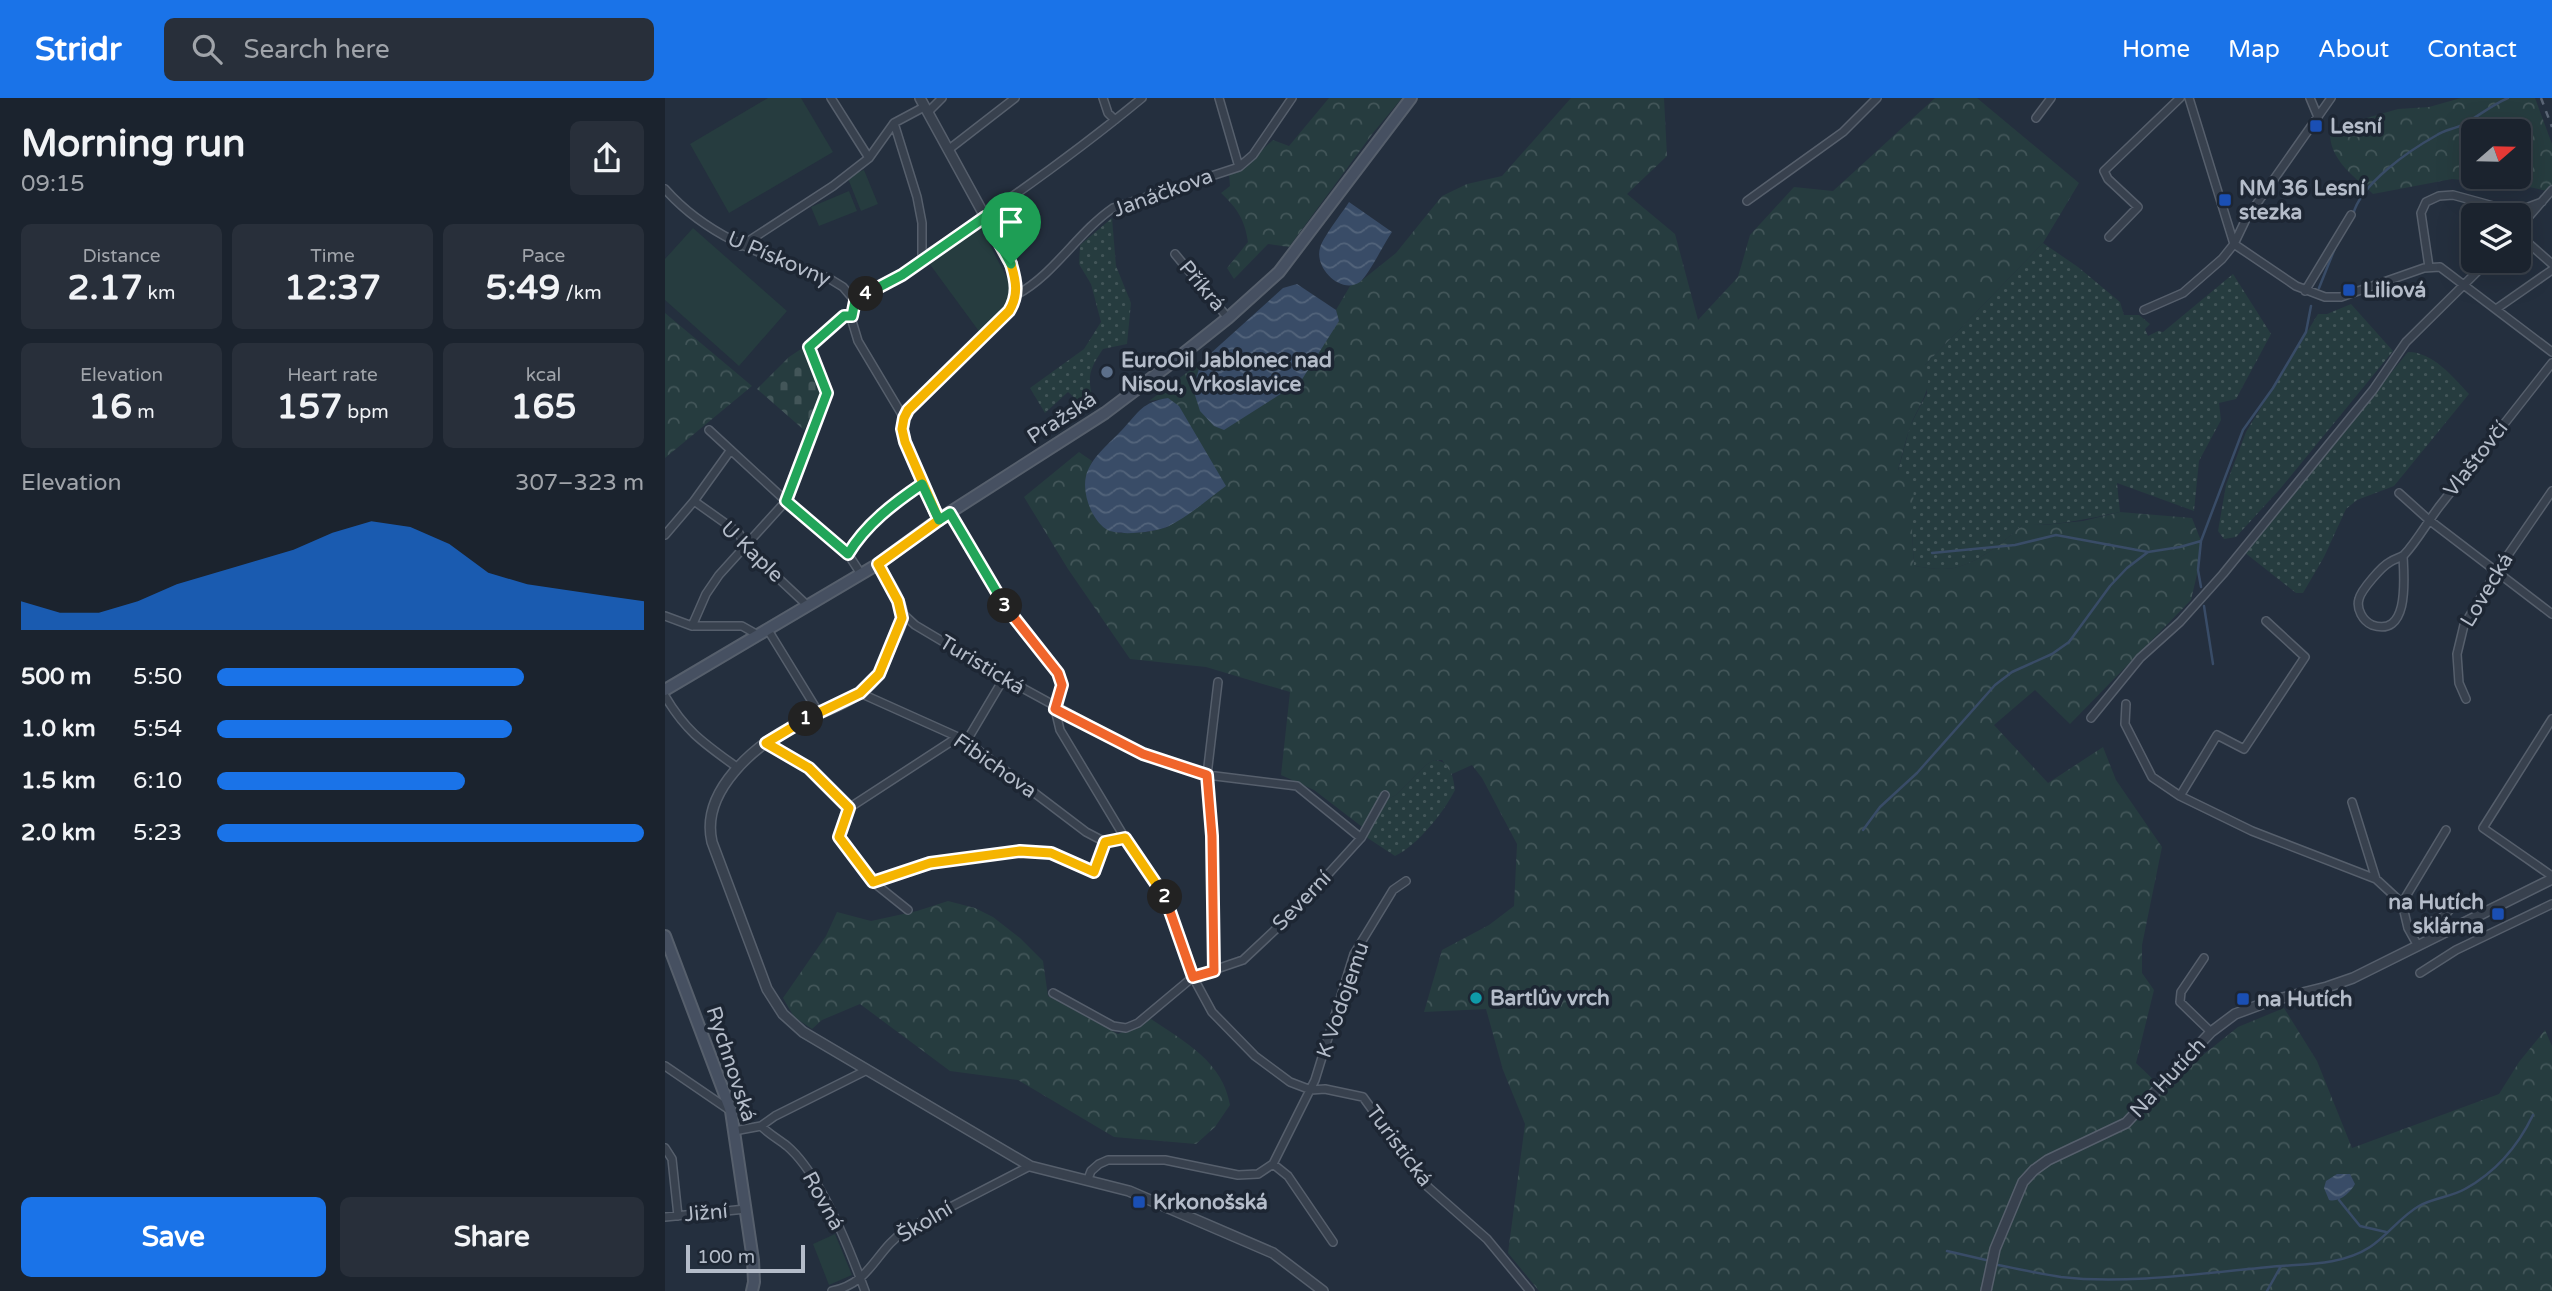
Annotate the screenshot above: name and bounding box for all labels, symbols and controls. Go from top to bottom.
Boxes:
search box [164,18,654,81]
text: Stridr [35,30,122,69]
icon: search [188,30,226,68]
text: Search here [244,34,390,65]
text: Home [2122,35,2190,64]
text: Map [2228,35,2280,64]
text: About [2318,35,2389,64]
text: Contact [2427,35,2517,64]
place label: Lesní [2330,114,2383,139]
marker: Lesní [2308,118,2324,134]
north arrow [2461,119,2531,189]
map controls [2461,119,2531,273]
text: Morning run [21,121,245,167]
button: share [570,121,644,195]
street label: Janáčkova [1110,163,1216,223]
text: 09:15 [21,170,85,198]
place label: NM 36 Lesní stezka [2239,176,2366,225]
pin [981,192,1041,264]
marker: NM 36 Lesní stezka [2217,192,2233,208]
icon: arrive [992,203,1030,241]
button: layers [2461,203,2531,273]
street label: U Pískovny [724,226,834,292]
text: Distance [82,245,161,267]
text: Time [310,245,355,267]
text: Pace [522,245,565,267]
street label: Příkrá [1174,256,1230,316]
text: 2.17 [68,267,143,309]
text: 12:37 [284,267,381,309]
text: 5:49 [485,267,560,309]
pin: 4 [849,276,883,312]
place label: Liliová [2363,278,2426,303]
text: km [143,282,175,304]
text: /km [560,282,602,304]
text: 4 [860,282,871,304]
marker: Liliová [2341,282,2357,298]
place label: EuroOil Jablonec nad Nisou, Vrkoslavice [1121,348,1332,397]
text: Elevation [80,364,163,386]
text: Heart rate [287,364,378,386]
text: kcal [526,364,561,386]
marker: EuroOil Jablonec nad Nisou, Vrkoslavice [1099,364,1115,380]
text: 16 [88,386,132,428]
text: 157 [276,386,342,428]
text: 165 [511,386,576,428]
street label: Pražská [1023,386,1101,450]
text: m [132,401,155,423]
text: bpm [342,401,389,423]
street label: Vlaštovčí [2439,416,2513,502]
text: Elevation [21,469,122,497]
text: 307–323 m [515,469,644,497]
street label: U Kaple [715,516,789,588]
street label: Lovecká [2455,548,2519,632]
pin: 3 [987,588,1023,624]
text: 3 [999,594,1010,616]
street label: Turistická [935,630,1029,700]
text: 500 m [21,663,91,691]
text: 5:50 [133,663,182,691]
pin: 1 [789,702,823,736]
text: 1 [800,707,811,729]
text: 1.0 km [21,715,96,743]
text: 5:54 [133,715,182,743]
street label: Fibichova [949,728,1041,804]
text: 1.5 km [21,767,96,795]
text: 6:10 [133,767,182,795]
text: 2.0 km [21,819,96,847]
text: 5:23 [133,819,182,847]
street label: Severní [1267,866,1337,936]
pin: 2 [1147,880,1183,914]
text: 2 [1159,885,1170,907]
place label: na Hutích sklárna [2388,890,2484,939]
marker: na Hutích sklárna [2490,906,2506,922]
street label: K Vodojemu [1311,939,1375,1061]
place label: Bartlův vrch [1490,986,1610,1011]
place label: na Hutích [2257,987,2353,1012]
marker: Bartlův vrch [1468,990,1484,1006]
marker: na Hutích [2235,991,2251,1007]
street label: Rychnovská [701,1003,761,1125]
street label: Na Hutích [2125,1033,2211,1123]
street label: Turistická [1360,1101,1438,1191]
street label: Rovná [797,1167,849,1235]
place label: Krkonošská [1153,1190,1268,1215]
marker: Krkonošská [1131,1194,1147,1210]
street label: Školní [893,1196,957,1248]
button: Save [21,1197,326,1277]
button: Share [340,1197,644,1277]
street label: Jižní [683,1199,729,1227]
scale bar [686,1242,805,1274]
text: 100 m [697,1246,755,1268]

